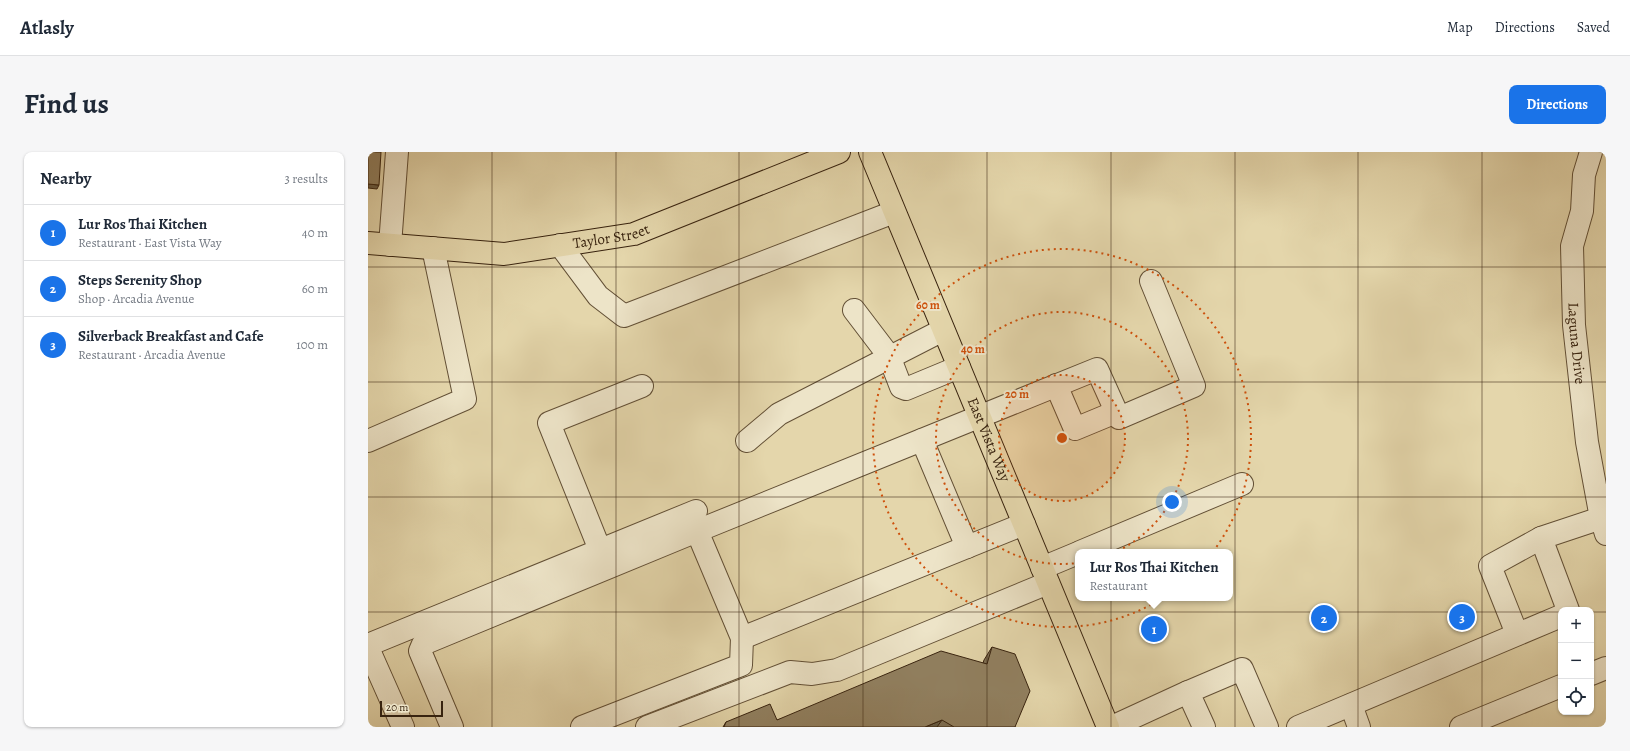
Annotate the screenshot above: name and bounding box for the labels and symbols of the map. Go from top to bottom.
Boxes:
street label: Taylor Street [571,219,652,253]
text: 60 m [916,297,940,313]
street label: Laguna Drive [1563,302,1591,386]
text: 40 m [961,341,985,357]
text: 20 m [1005,386,1029,402]
street label: East Vista Way [963,394,1015,485]
centre of rings [1055,431,1069,445]
your location [1162,492,1182,512]
pin: 3 [1449,602,1475,632]
pin: 2 [1311,603,1337,633]
pin: 1 [1141,614,1167,644]
scale bar [380,699,443,718]

